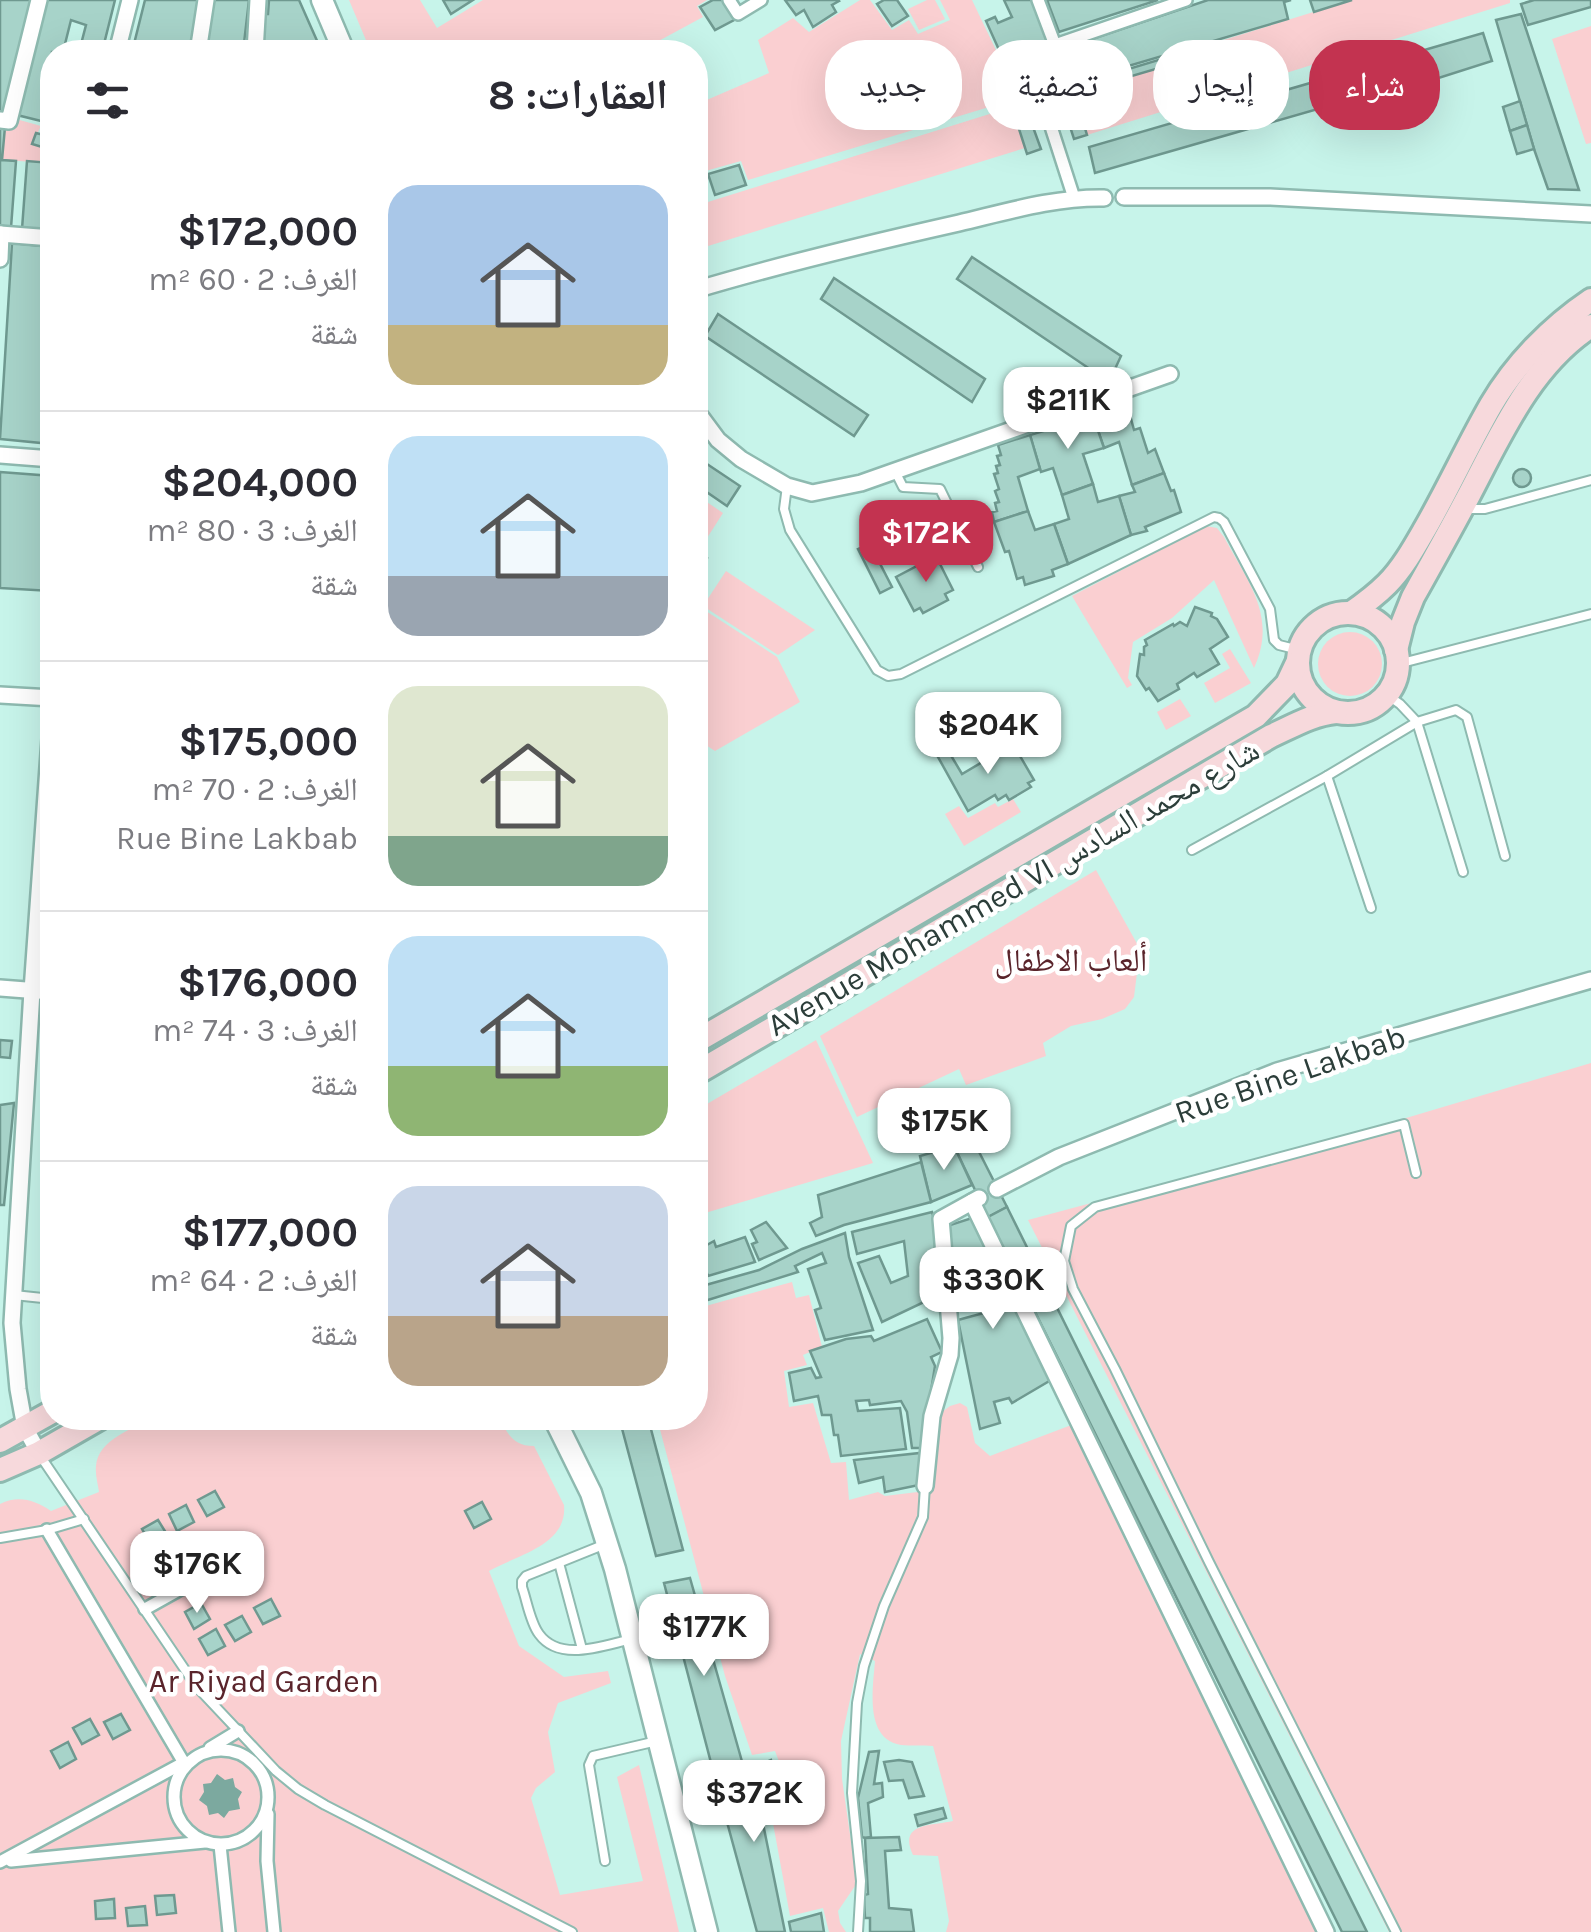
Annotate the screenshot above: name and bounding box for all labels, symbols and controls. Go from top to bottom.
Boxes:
chip: جديد [825,40,962,130]
chip: تصفية [982,40,1133,130]
chip: إيجار [1153,40,1289,130]
chip: شراء [1309,40,1440,130]
text: العقارات: 8 [488,70,668,120]
icon: filters [80,73,135,128]
text: $172,000 [177,206,358,256]
icon: home [468,225,588,345]
text: الغرف: 2 · 60 m² [148,261,358,298]
text: شقة [310,315,358,352]
pin: $211K [998,367,1138,452]
text: $211K [1025,381,1111,418]
text: $204,000 [162,457,358,507]
icon: home [468,476,588,596]
pin: $172K [856,500,996,585]
text: الغرف: 3 · 80 m² [146,512,358,549]
text: $172K [881,514,971,551]
text: شقة [310,566,358,603]
pin: $204K [918,692,1058,777]
text: $204K [937,706,1039,743]
text: $175,000 [178,716,358,766]
icon: home [468,726,588,846]
street label: Avenue Mohammed VI شارع محمد السادس [761,731,1266,1045]
text: الغرف: 2 · 70 m² [151,771,358,808]
text: Rue Bine Lakbab [116,820,358,857]
park label: ألعاب الاطفال [995,941,1147,979]
text: $176,000 [177,957,358,1007]
icon: home [468,976,588,1096]
text: الغرف: 3 · 74 m² [152,1012,358,1049]
street label: Rue Bine Lakbab [1170,1018,1411,1131]
text: شقة [310,1066,358,1103]
pin: $175K [874,1088,1014,1173]
text: $175K [900,1102,988,1139]
text: $177,000 [182,1207,358,1257]
icon: home [468,1226,588,1346]
pin: $330K [923,1247,1063,1332]
text: $330K [941,1261,1045,1298]
text: الغرف: 2 · 64 m² [149,1262,358,1299]
text: شقة [310,1316,358,1353]
pin: $176K [127,1531,267,1616]
text: $176K [152,1545,242,1582]
pin: $177K [634,1594,774,1679]
text: $177K [661,1608,747,1645]
park label: Ar Riyad Garden [149,1663,379,1700]
pin: $372K [684,1760,824,1845]
text: $372K [705,1774,803,1811]

